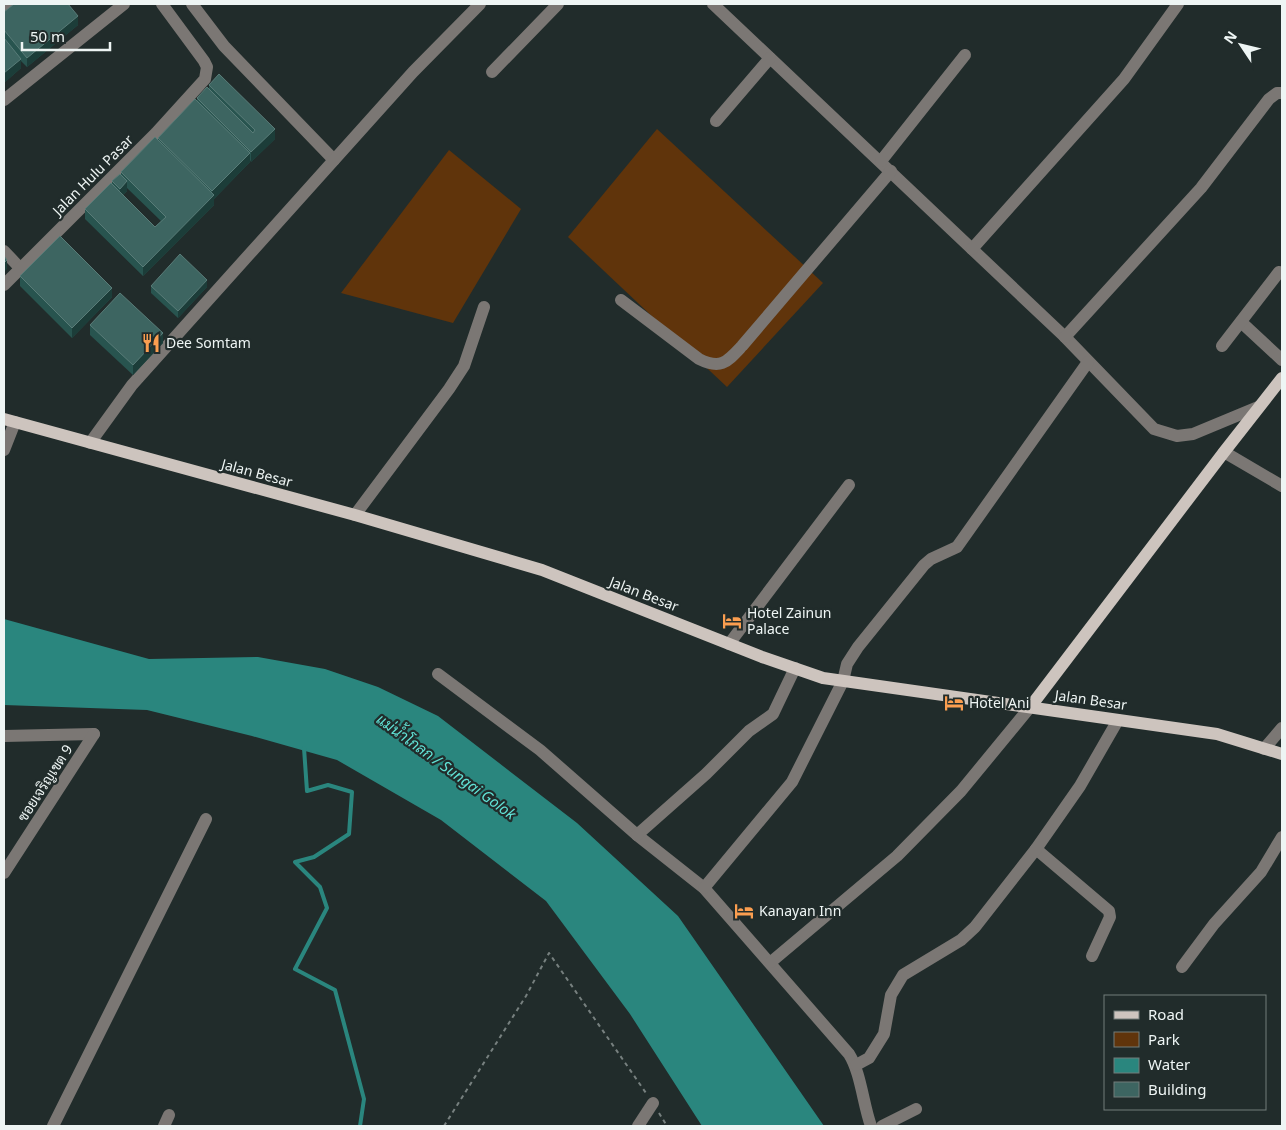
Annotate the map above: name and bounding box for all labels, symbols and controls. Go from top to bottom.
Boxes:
scale bar [22,20,110,52]
north arrow [1216,20,1266,70]
text: 50 m [30,26,65,46]
text: N [1219,27,1241,47]
street label: Jalan Hulu Pasar [47,130,137,221]
restaurant icon: Dee Somtam [140,332,162,354]
place label: Dee Somtam [166,333,251,352]
street label: Jalan Besar [218,453,295,491]
street label: Jalan Besar [605,571,682,616]
place label: Hotel Zainun Palace [747,603,831,638]
hotel icon: Hotel Zainun Palace [721,610,743,632]
street label: Jalan Besar [1052,685,1129,714]
hotel icon: Hotel Ani [943,692,965,714]
place label: Hotel Ani [969,693,1029,712]
water label: แม่น้ำโกลก / Sungai Golok [373,707,522,824]
street label: ซอยเจริญเขต 9 [13,741,77,825]
hotel icon: Kanayan Inn [733,900,755,922]
place label: Kanayan Inn [759,901,841,920]
legend [1104,995,1266,1110]
text: Road [1148,1004,1184,1024]
text: Park [1148,1029,1180,1049]
text: Water [1148,1054,1190,1074]
text: Building [1148,1079,1206,1099]

